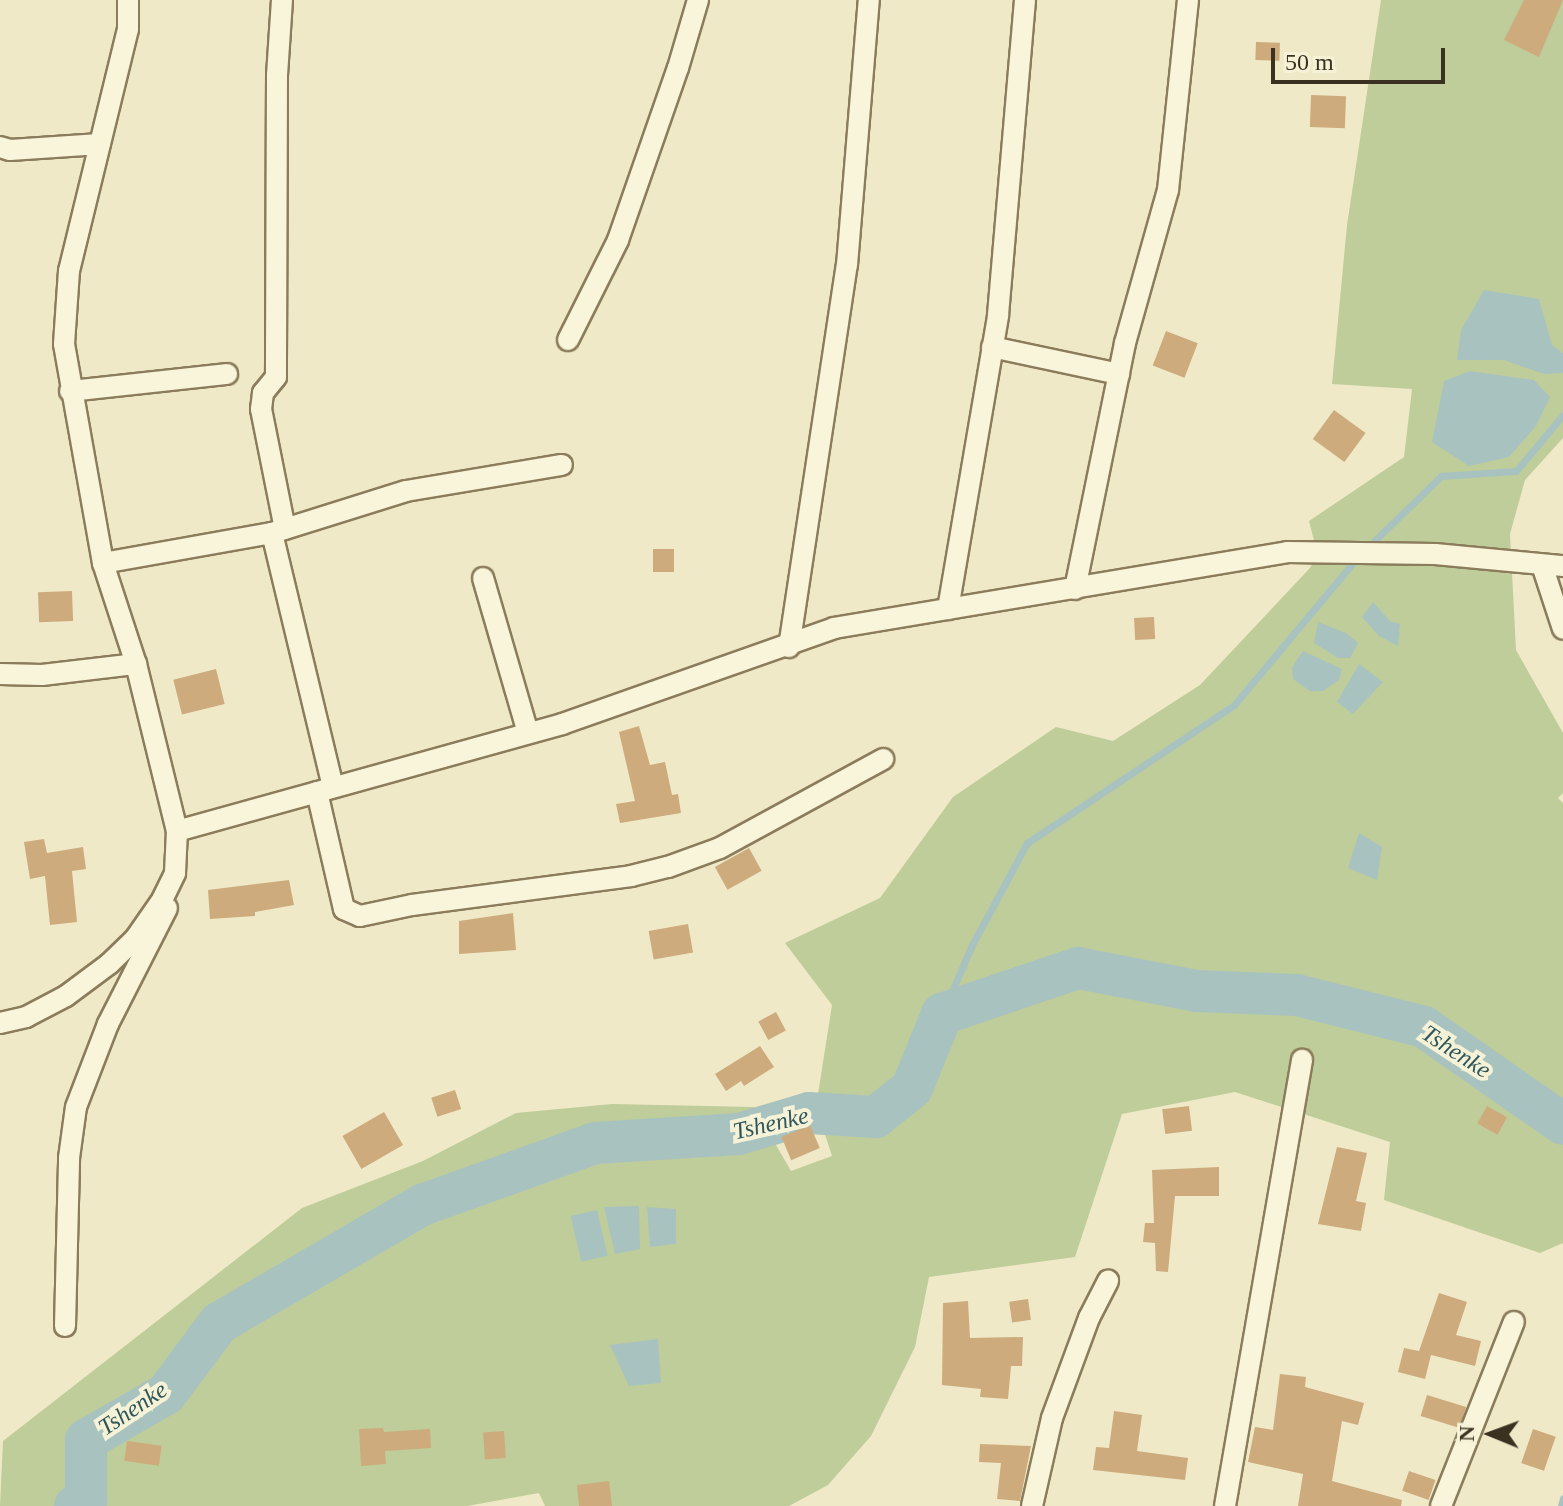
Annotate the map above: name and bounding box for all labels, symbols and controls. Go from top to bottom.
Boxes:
scale bar [1275,32,1449,82]
text: 50 m [1285,49,1334,75]
water label: Tshenke [1416,1019,1496,1085]
water label: Tshenke [731,1101,811,1147]
water label: Tshenke [93,1376,173,1442]
north arrow [1451,1394,1531,1474]
text: N [1454,1425,1479,1442]

